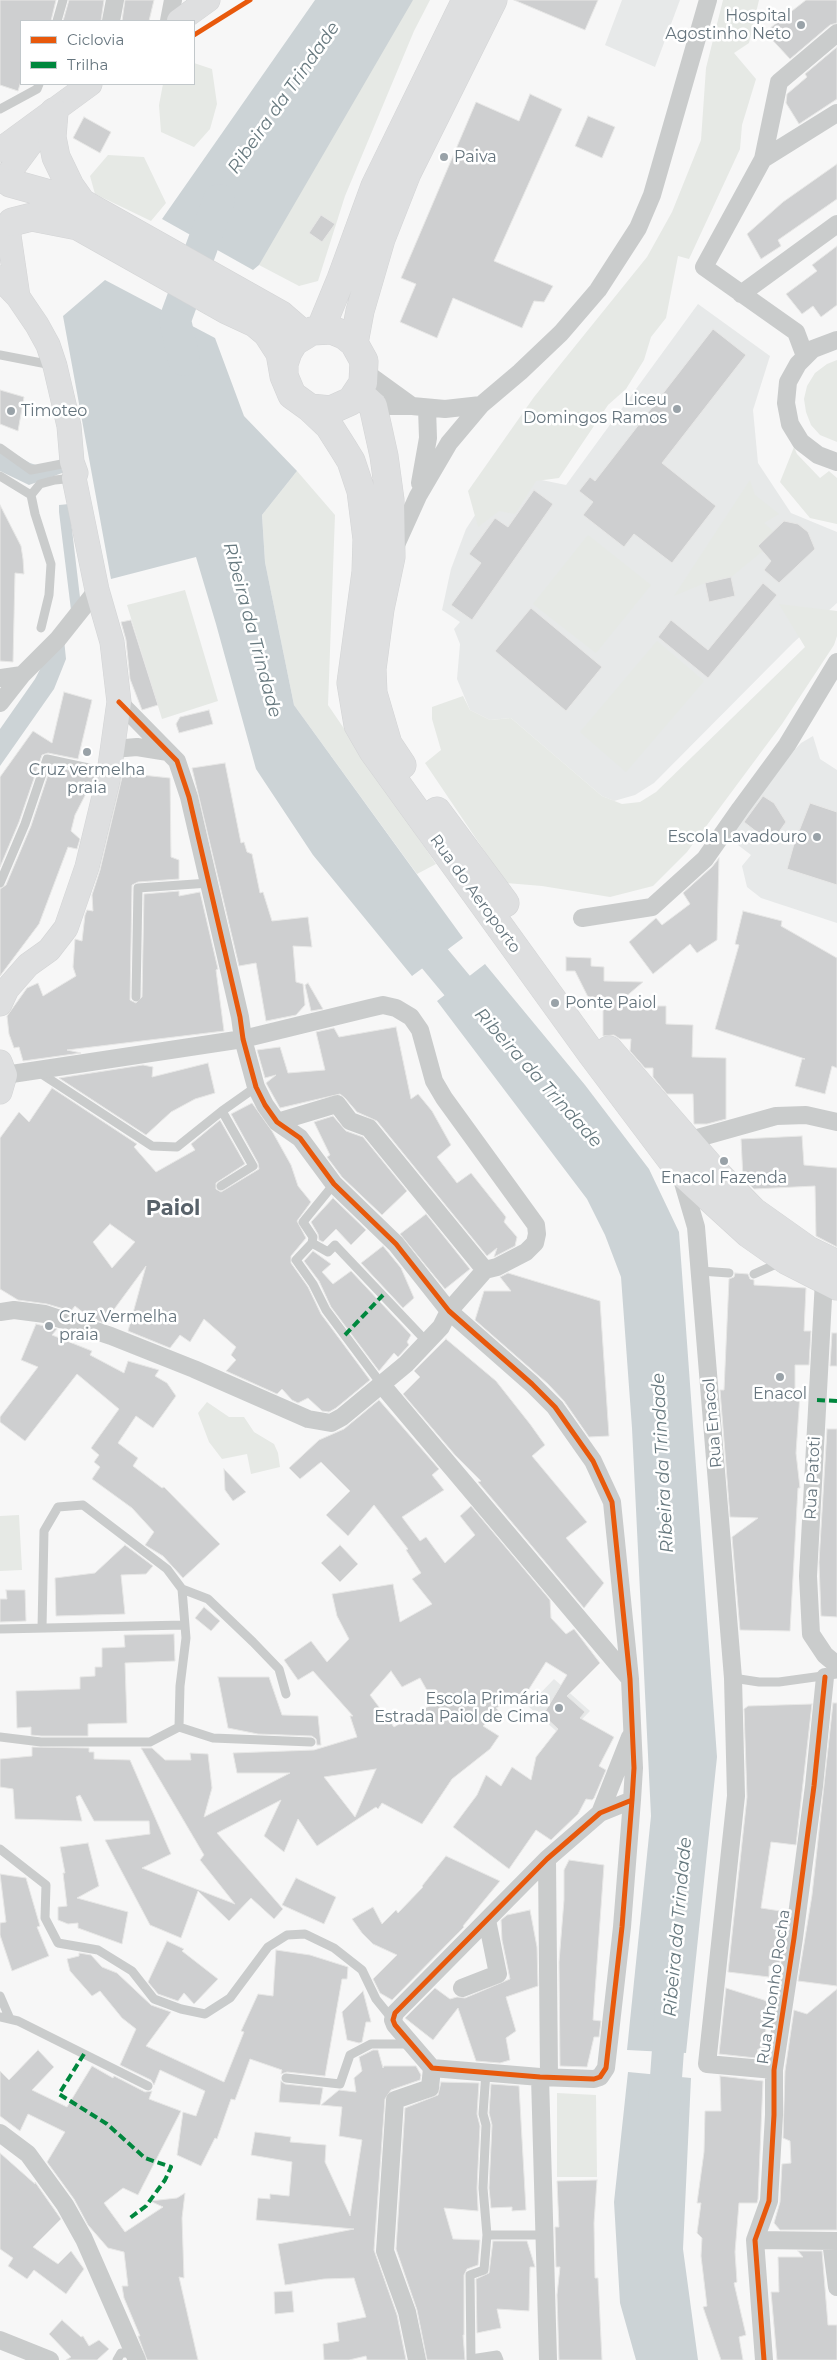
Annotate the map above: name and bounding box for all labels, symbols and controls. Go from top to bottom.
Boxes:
place label: Hospital Agostinho Neto [665,6,791,44]
water label: Ribeira da Trindade [223,18,345,178]
marker: Hospital Agostinho Neto [795,19,807,31]
legend [20,20,195,85]
text: Ciclovia [67,30,124,49]
text: Trilha [67,55,108,74]
place label: Paiva [454,147,497,167]
marker: Paiva [438,151,450,163]
place label: Liceu Domingos Ramos [523,390,667,428]
place label: Timoteo [21,401,87,421]
marker: Liceu Domingos Ramos [671,403,683,415]
marker: Timoteo [5,405,17,417]
water label: Ribeira da Trindade [218,540,286,720]
marker: Cruz vermelha praia [81,746,93,758]
place label: Cruz vermelha praia [29,760,145,798]
place label: Escola Lavadouro [667,827,807,847]
street label: Rua do Aeroporto [425,831,525,957]
marker: Escola Lavadouro [811,831,823,843]
place label: Ponte Paiol [565,993,657,1013]
marker: Ponte Paiol [549,997,561,1009]
water label: Ribeira da Trindade [470,1004,606,1152]
marker: Enacol Fazenda [718,1155,730,1167]
place label: Enacol Fazenda [661,1168,787,1188]
district label: Paiol [146,1196,200,1222]
place label: Cruz Vermelha praia [59,1307,177,1345]
marker: Cruz Vermelha praia [43,1320,55,1332]
marker: Enacol [774,1371,786,1383]
water label: Ribeira da Trindade [647,1372,679,1554]
street label: Rua Enacol [700,1377,726,1469]
place label: Enacol [753,1384,807,1404]
street label: Rua Patoti [801,1436,825,1520]
place label: Escola Primária Estrada Paiol de Cima [374,1689,549,1727]
marker: Escola Primária Estrada Paiol de Cima [553,1702,565,1714]
water label: Ribeira da Trindade [659,1836,697,2018]
street label: Rua Nhonho Rocha [754,1908,794,2066]

